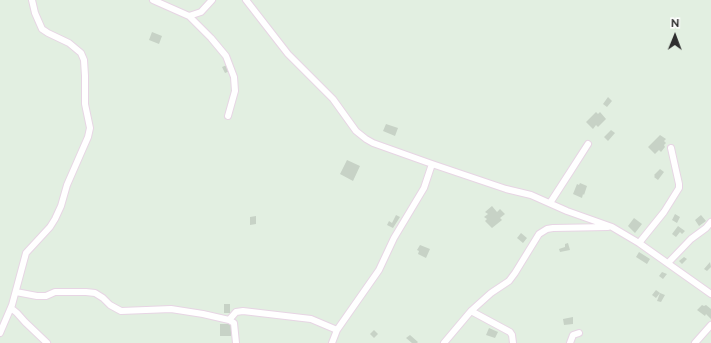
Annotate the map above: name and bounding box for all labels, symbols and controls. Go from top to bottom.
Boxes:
north arrow [655,16,695,56]
text: N [671,17,680,30]

